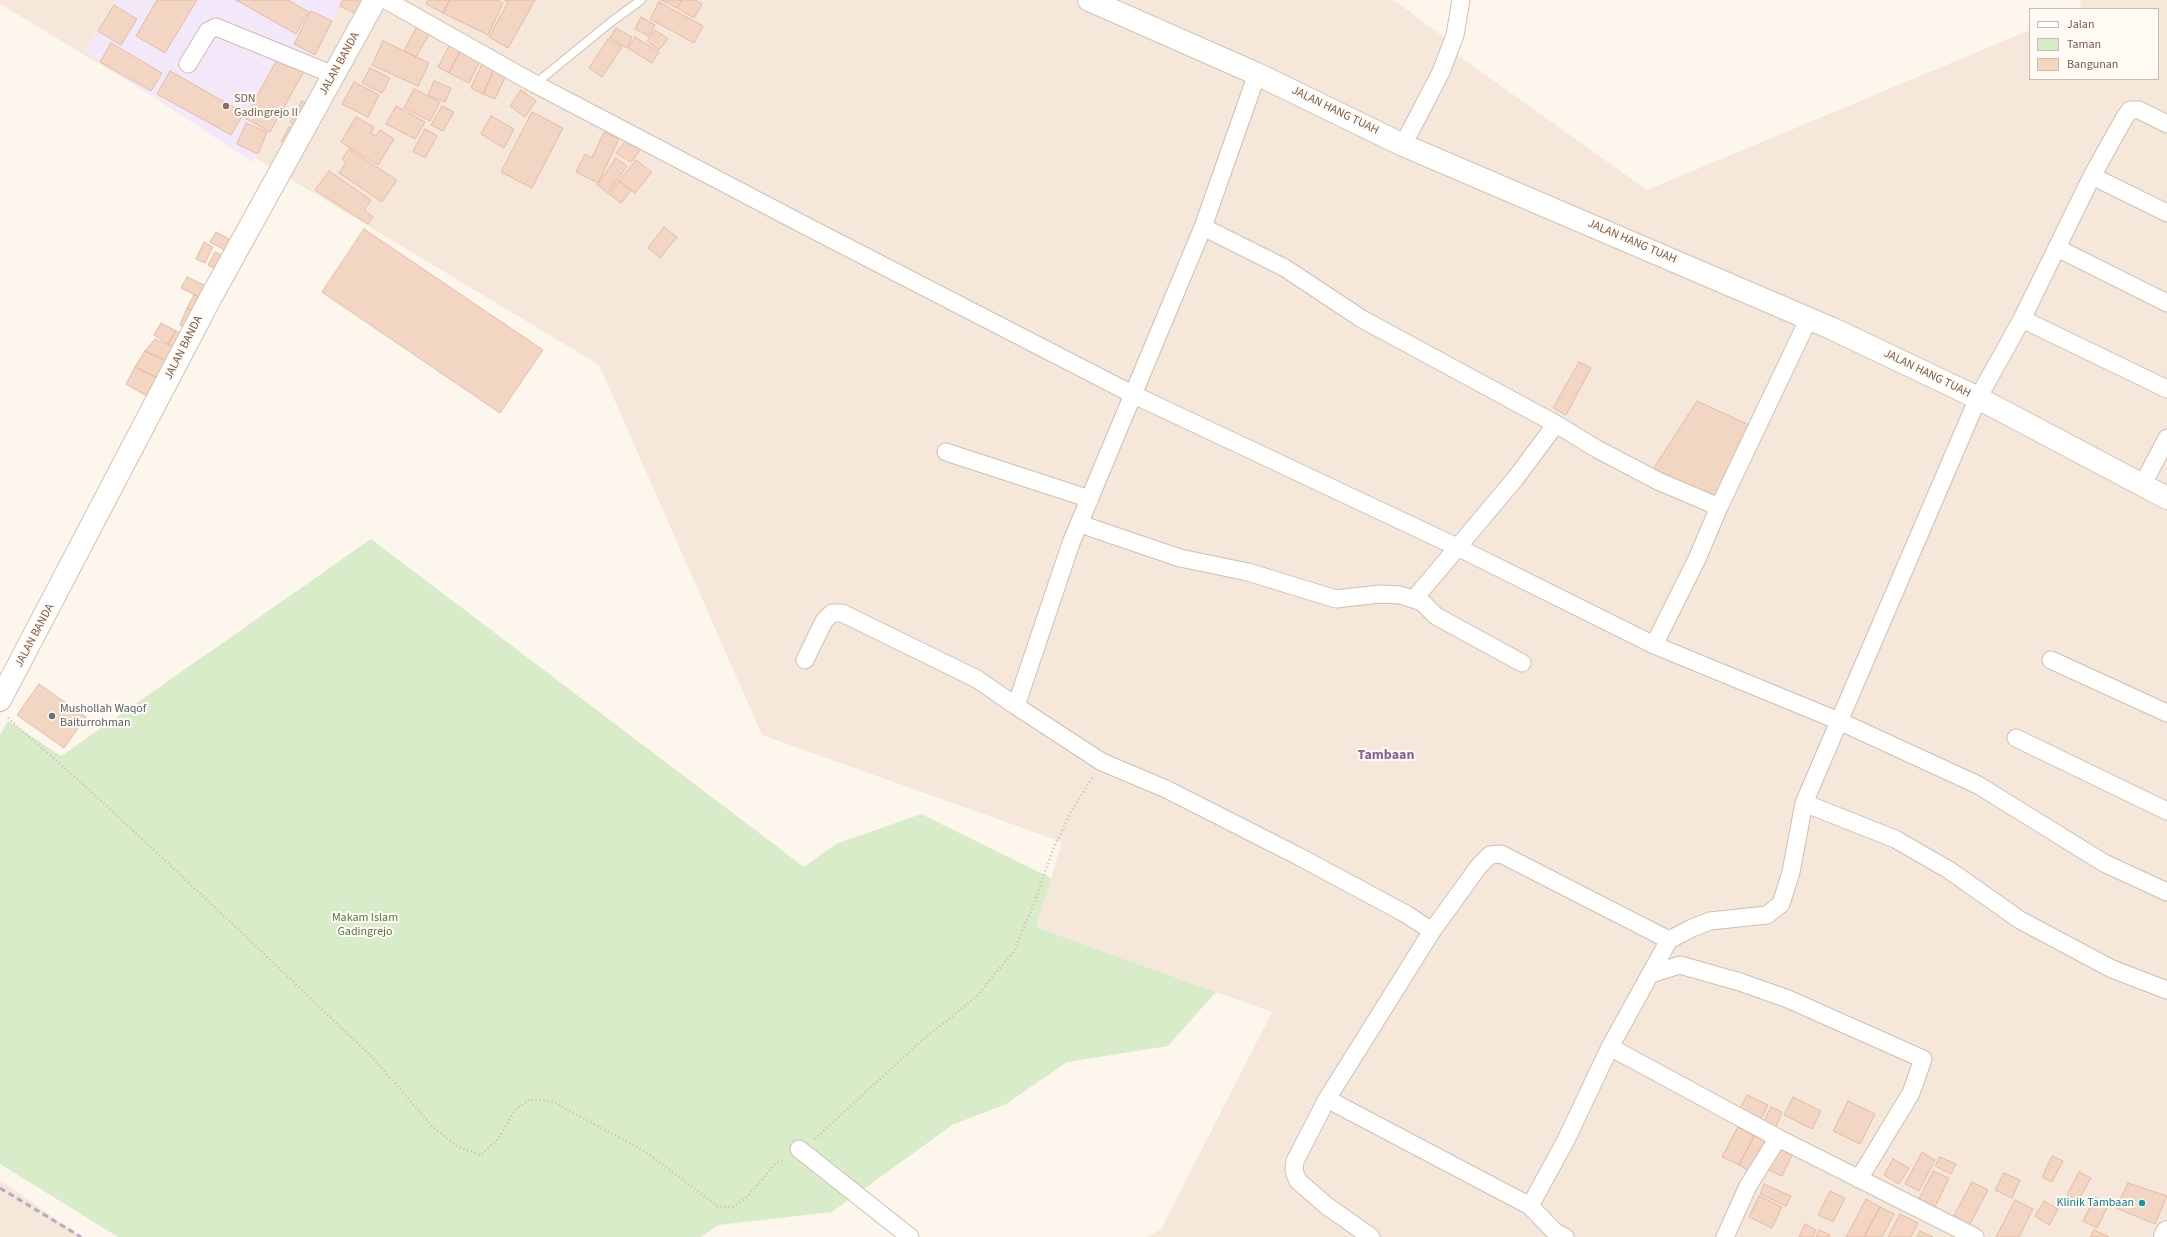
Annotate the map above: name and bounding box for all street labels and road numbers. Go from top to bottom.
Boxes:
street label: JALAN BANDA [317,30,363,98]
street label: JALAN HANG TUAH [1289,84,1381,138]
street label: JALAN HANG TUAH [1585,217,1679,267]
street label: JALAN BANDA [162,314,206,382]
street label: JALAN HANG TUAH [1881,347,1973,401]
street label: JALAN BANDA [12,602,58,670]

